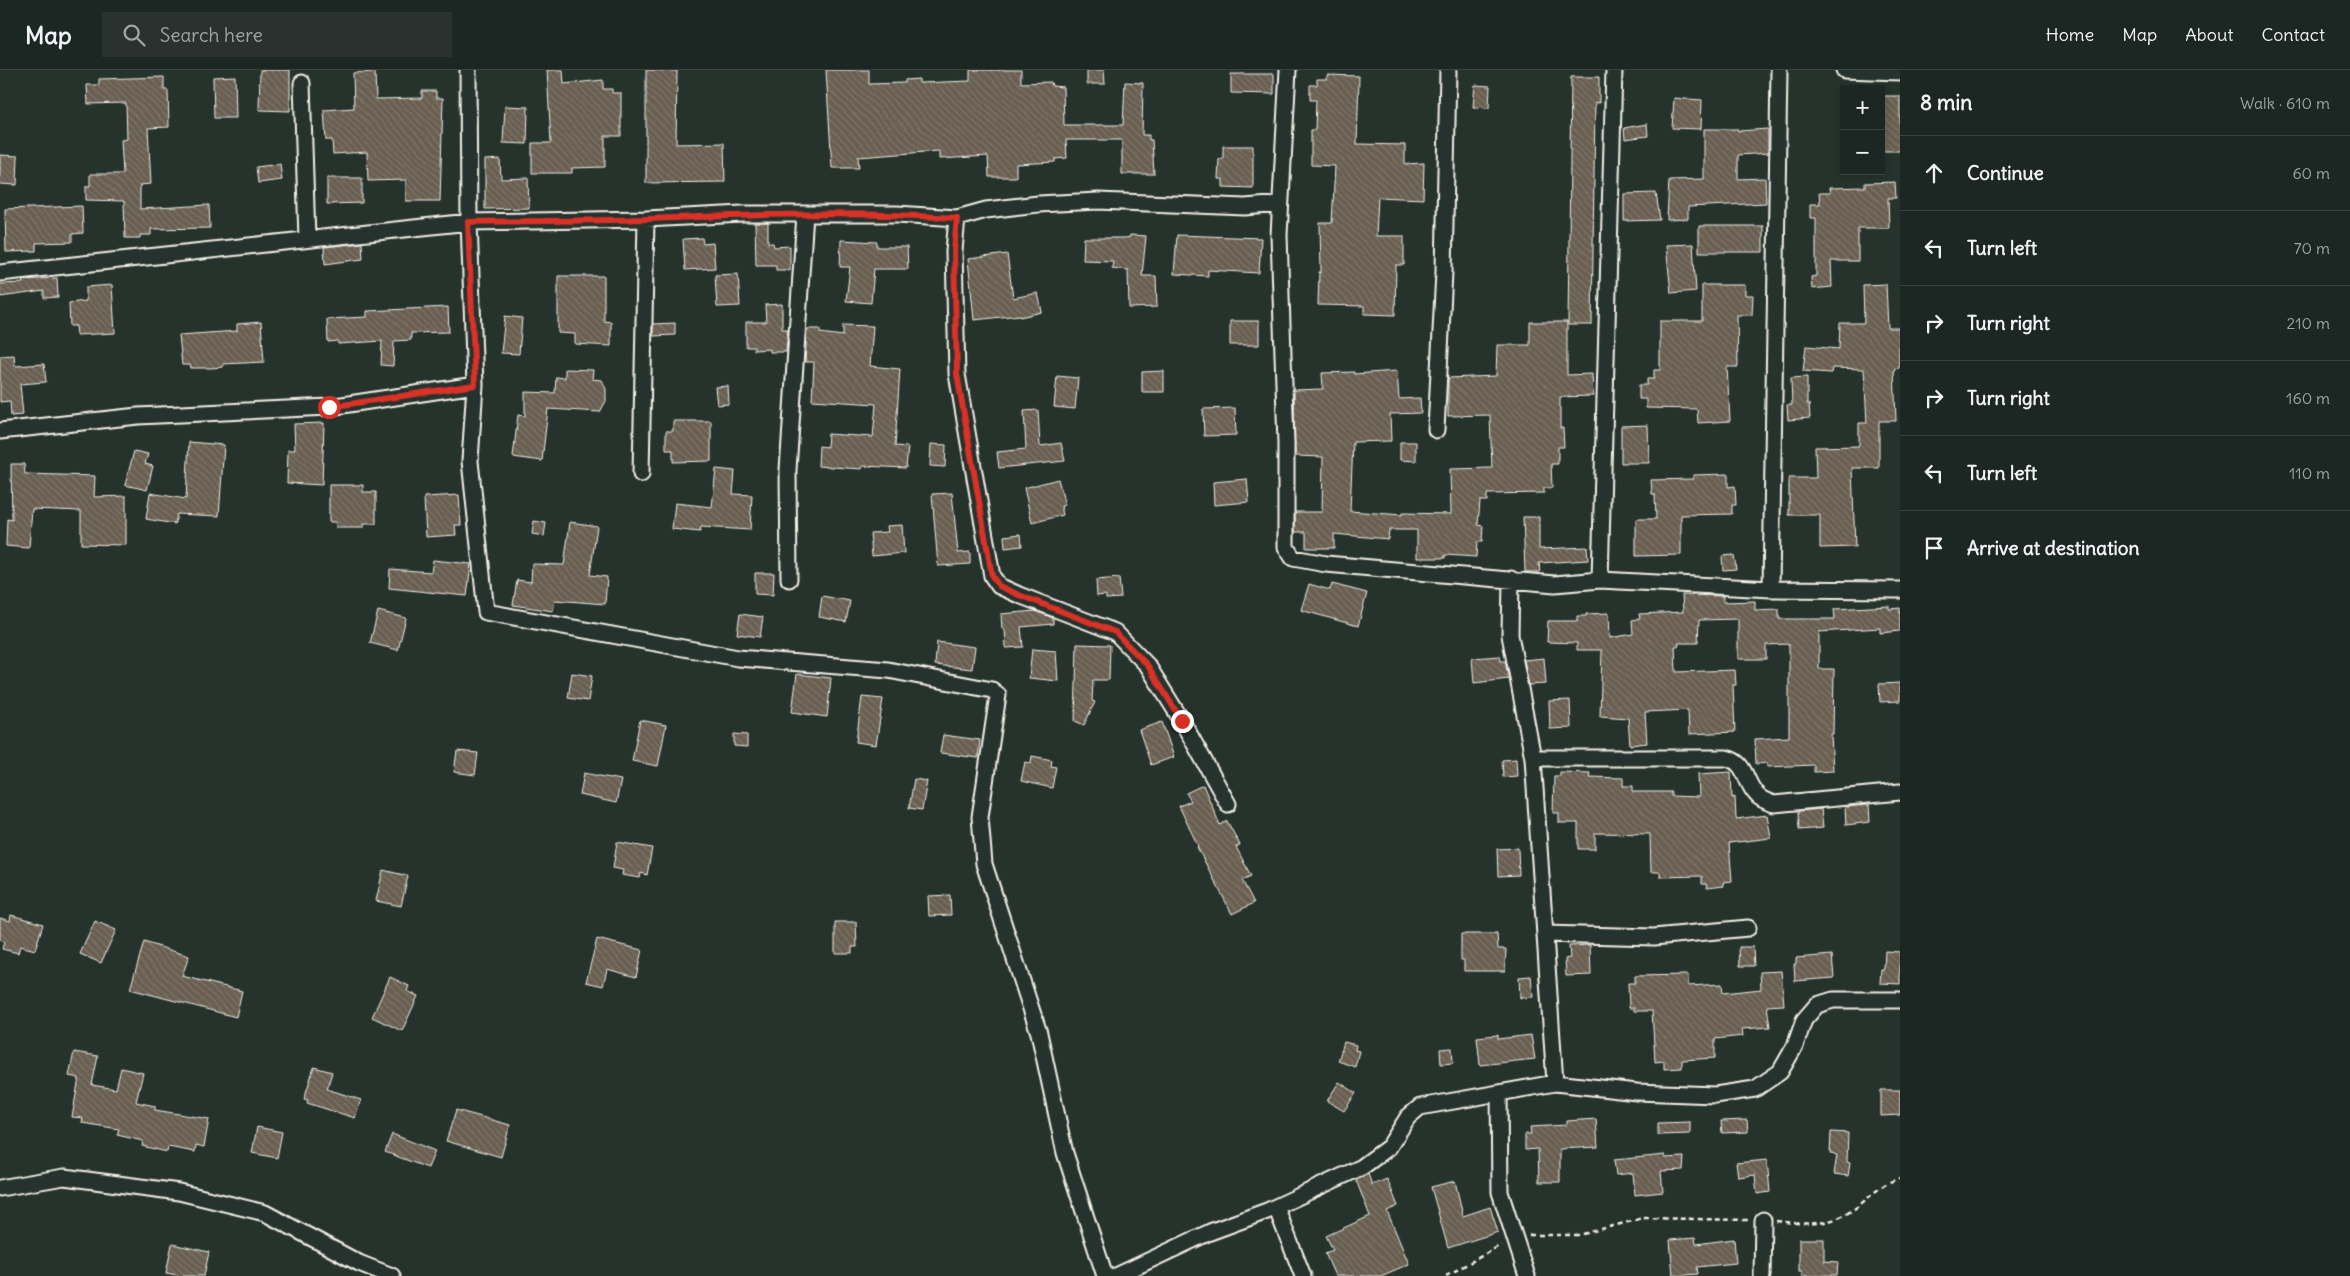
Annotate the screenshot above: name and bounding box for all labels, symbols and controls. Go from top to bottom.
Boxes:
search box [102,12,452,57]
text: Map [25,20,72,50]
icon: search [120,21,148,49]
text: Search here [160,23,263,47]
text: Home [2046,23,2094,46]
text: Map [2122,23,2157,46]
text: About [2185,23,2233,46]
text: Contact [2261,23,2325,46]
map controls [1840,85,1885,175]
button: + [1840,85,1885,130]
text: 8 min [1920,89,1972,116]
text: Walk · 610 m [2240,93,2330,113]
button: − [1840,130,1885,175]
icon: ahead [1920,159,1948,187]
text: Continue [1967,161,2044,185]
text: 60 m [2292,163,2330,183]
icon: left [1920,234,1948,262]
text: Turn left [1967,236,2037,260]
text: 70 m [2294,238,2330,258]
icon: right [1920,309,1948,337]
text: Turn right [1967,311,2050,335]
text: 210 m [2287,313,2330,333]
icon: right [1920,384,1948,412]
text: Turn right [1967,386,2050,410]
text: 160 m [2286,388,2330,408]
route start [318,396,341,419]
icon: left [1920,459,1948,487]
text: Turn left [1967,461,2037,485]
text: 110 m [2289,463,2330,483]
icon: arrive [1920,534,1948,562]
text: Arrive at destination [1967,536,2140,560]
route end [1171,710,1194,733]

